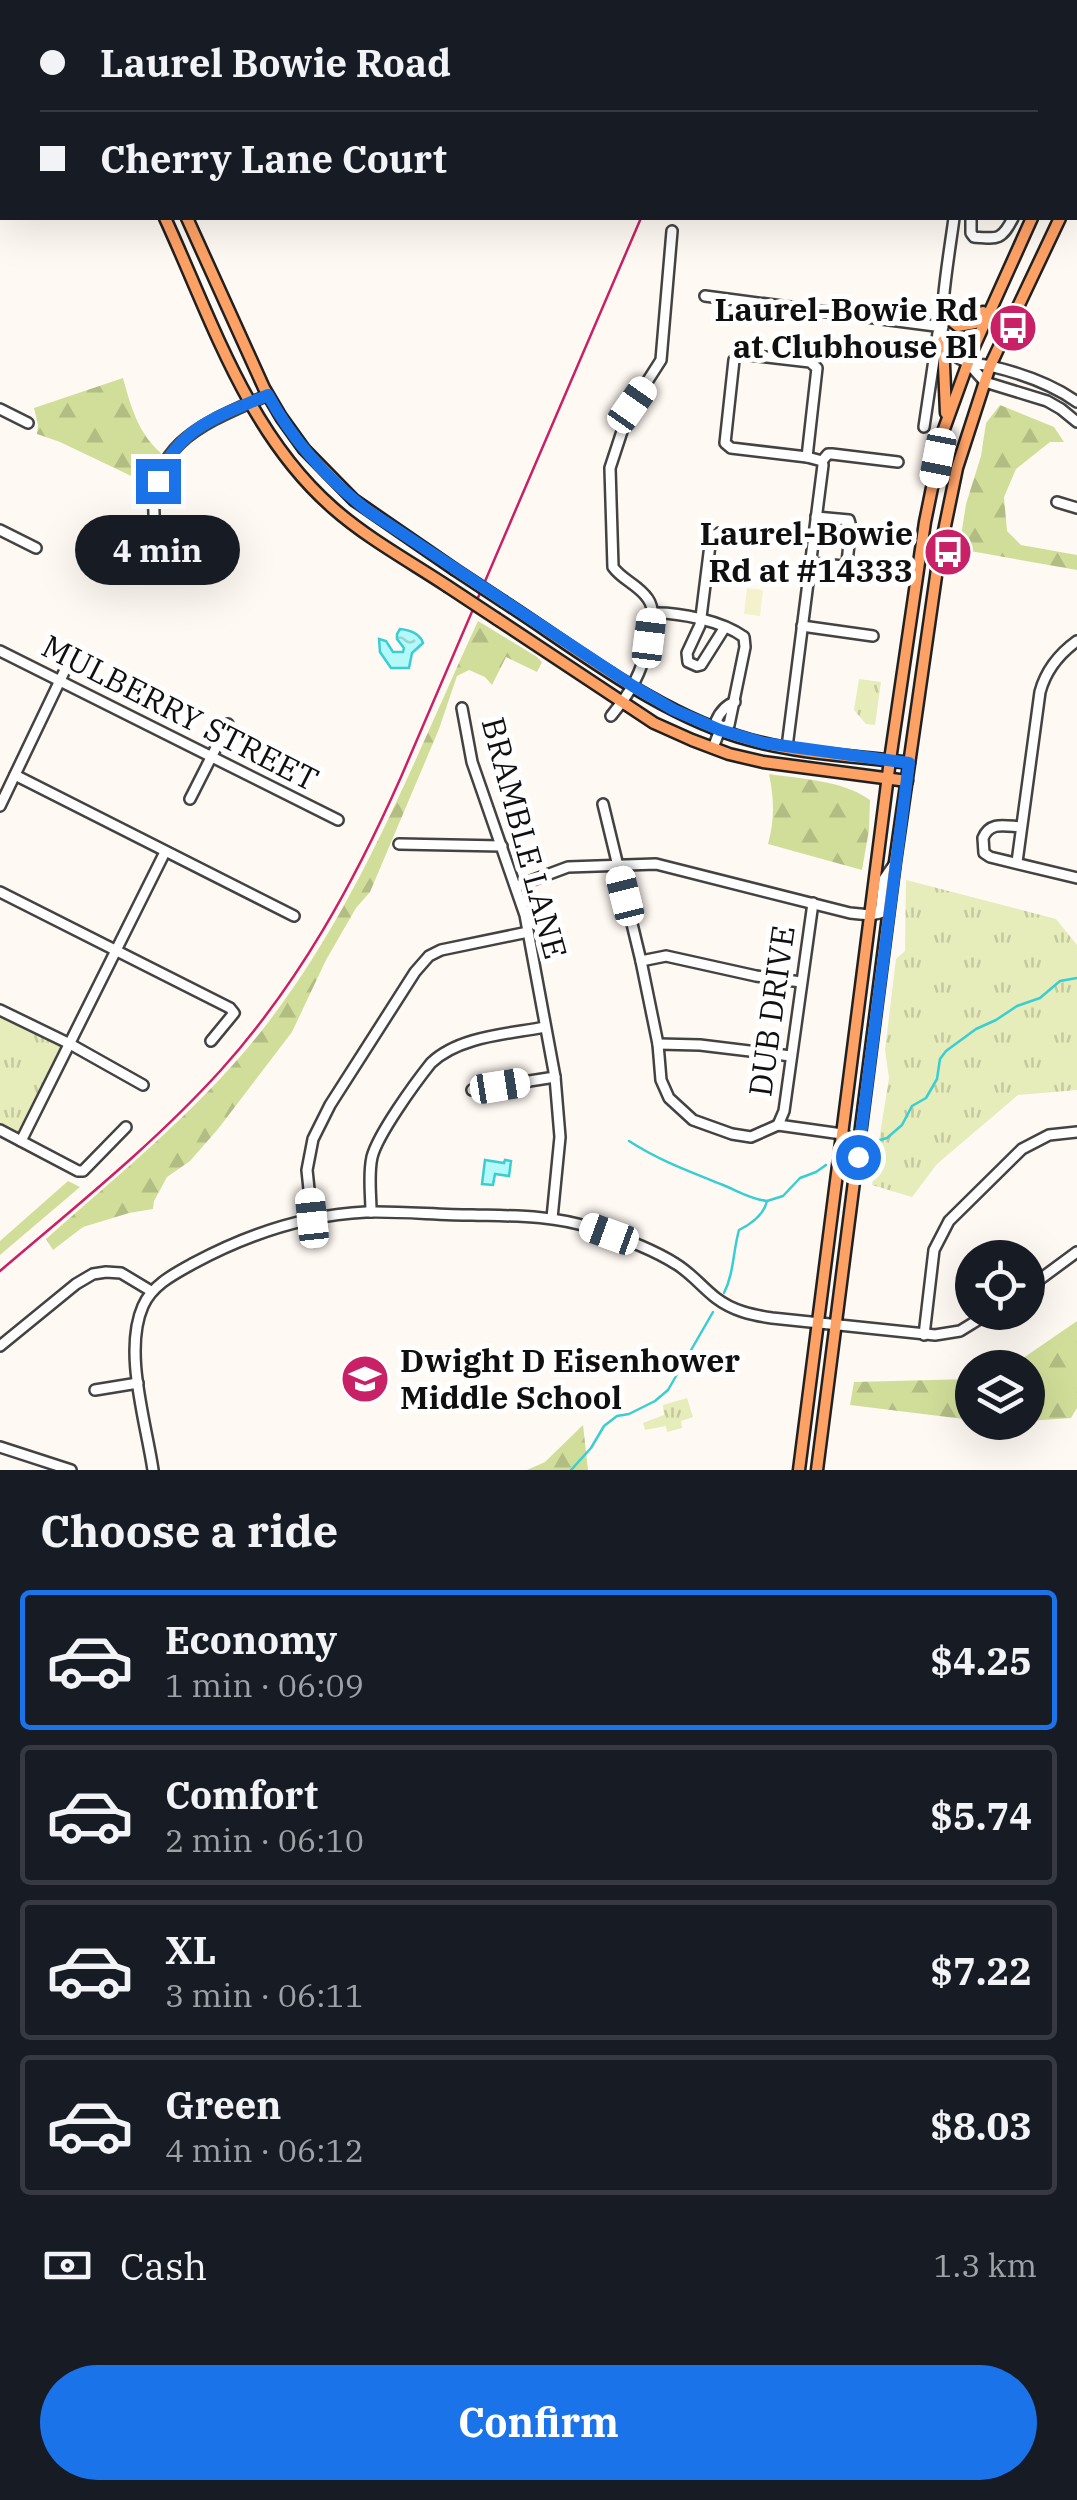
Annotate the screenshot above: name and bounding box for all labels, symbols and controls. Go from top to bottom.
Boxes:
text: Laurel Bowie Road [100,38,451,87]
text: Cherry Lane Court [100,134,447,183]
place label: Laurel-Bowie Rd at Clubhouse Bl [714,288,978,367]
bus stop icon: Laurel-Bowie Rd at Clubhouse Bl [987,302,1039,354]
car [603,372,661,438]
car [918,426,958,490]
route end [136,459,181,504]
place label: Laurel-Bowie Rd at #14333 [700,512,913,591]
callout: 4 min [76,516,240,586]
bus stop icon: Laurel-Bowie Rd at #14333 [922,526,974,578]
text: 4 min [113,529,202,571]
car [630,606,668,670]
street label: MULBERRY STREET [35,624,326,800]
street label: BRAMBLE LANE [473,712,577,963]
car [603,863,647,929]
street label: DUB DRIVE [738,923,804,1099]
car [468,1066,532,1106]
route start [836,1135,881,1180]
car [294,1187,330,1249]
car [576,1210,642,1258]
map controls [955,1240,1045,1440]
button: locate [955,1240,1045,1330]
place label: Dwight D Eisenhower Middle School [400,1339,740,1418]
button: layers [955,1350,1045,1440]
school or university icon: Dwight D Eisenhower Middle School [339,1353,391,1405]
text: Choose a ride [40,1501,338,1559]
icon: car [45,1615,135,1705]
text: Economy [165,1615,337,1664]
text: $4.25 [930,1636,1032,1685]
text: 1 min · 06:09 [165,1664,364,1706]
icon: car [45,1770,135,1860]
text: Comfort [165,1770,318,1819]
text: $5.74 [930,1791,1032,1840]
text: 2 min · 06:10 [165,1819,364,1861]
icon: car [45,1925,135,2015]
text: XL [165,1925,216,1974]
text: $7.22 [930,1946,1032,1995]
text: 3 min · 06:11 [165,1974,364,2016]
icon: car [45,2080,135,2170]
text: Green [165,2080,281,2129]
text: $8.03 [930,2101,1032,2150]
text: 4 min · 06:12 [165,2129,364,2171]
icon: cash [40,2238,95,2293]
text: Cash [120,2241,207,2290]
text: 1.3 km [933,2244,1037,2286]
button: Confirm [40,2365,1037,2480]

